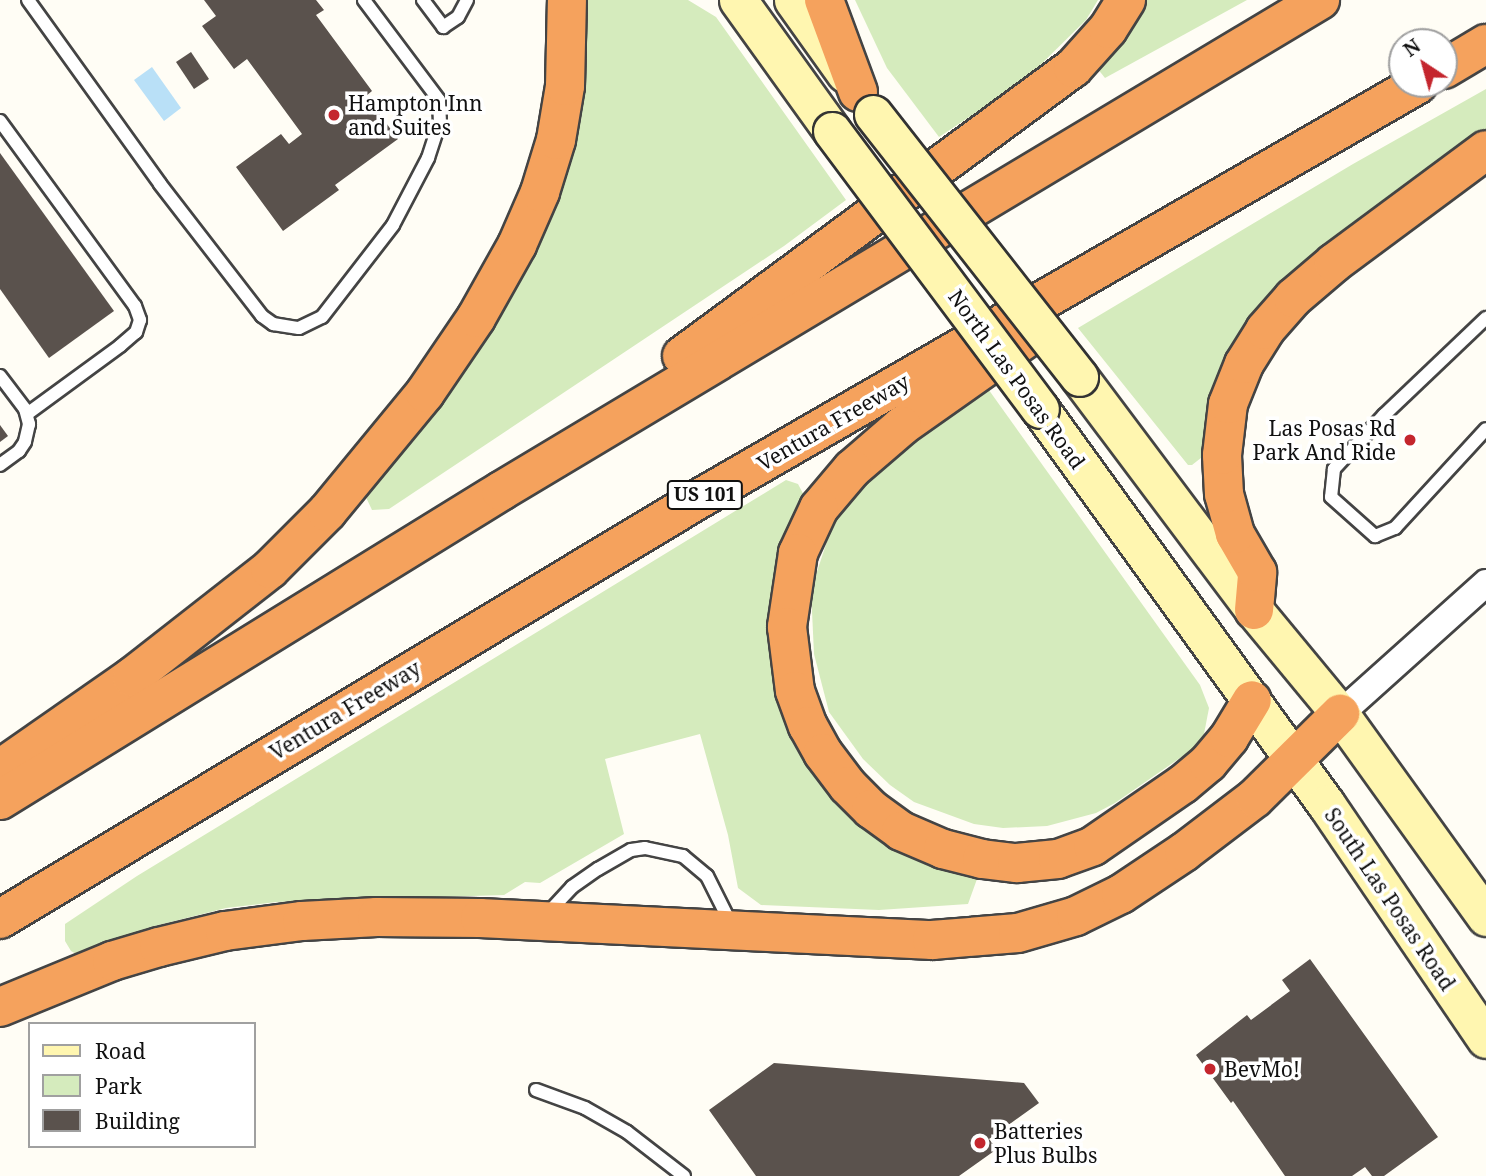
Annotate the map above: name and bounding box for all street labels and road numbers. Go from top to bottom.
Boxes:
street label: North Las Posas Road [943,284,1091,474]
street label: Ventura Freeway [753,368,913,476]
road number: US 101 [666,480,744,510]
street label: Ventura Freeway [265,655,425,765]
street label: South Las Posas Road [1320,803,1460,995]

